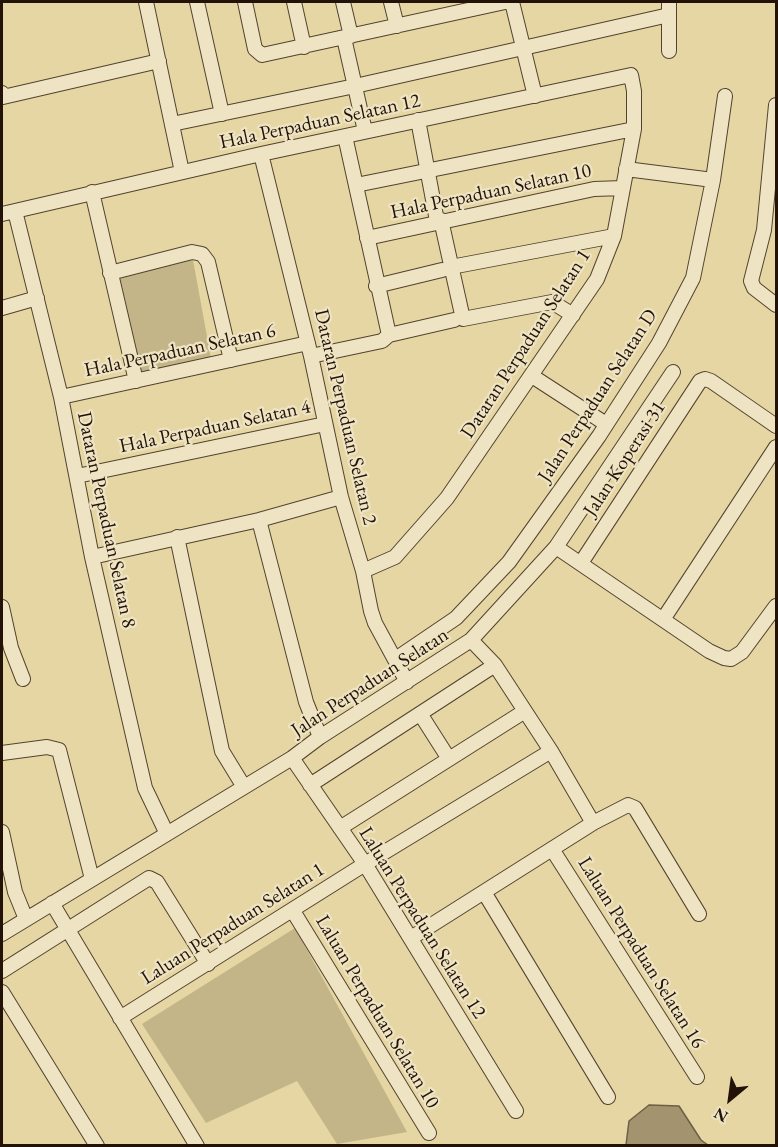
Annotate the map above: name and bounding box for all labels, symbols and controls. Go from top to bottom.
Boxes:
street label: Hala Perpaduan Selatan 12 [217,89,423,155]
street label: Hala Perpaduan Selatan 10 [388,159,594,225]
street label: Dataran Perpaduan Selatan 1 [456,245,596,443]
street label: Jalan Perpaduan Selatan D [533,305,663,487]
street label: Dataran Perpaduan Selatan 2 [309,307,381,527]
street label: Hala Perpaduan Selatan 6 [82,319,278,383]
street label: Hala Perpaduan Selatan 4 [117,395,313,459]
street label: Jalan Koperasi 31 [579,397,671,521]
street label: Dataran Perpaduan Selatan 8 [71,410,141,630]
street label: Jalan Perpaduan Selatan [287,623,453,743]
street label: Laluan Perpaduan Selatan 12 [353,823,491,1023]
street label: Laluan Perpaduan Selatan 16 [572,853,710,1053]
street label: Laluan Perpaduan Selatan 1 [137,858,329,990]
street label: Laluan Perpaduan Selatan 10 [310,911,444,1113]
north arrow [700,1069,760,1129]
text: N [710,1103,732,1128]

